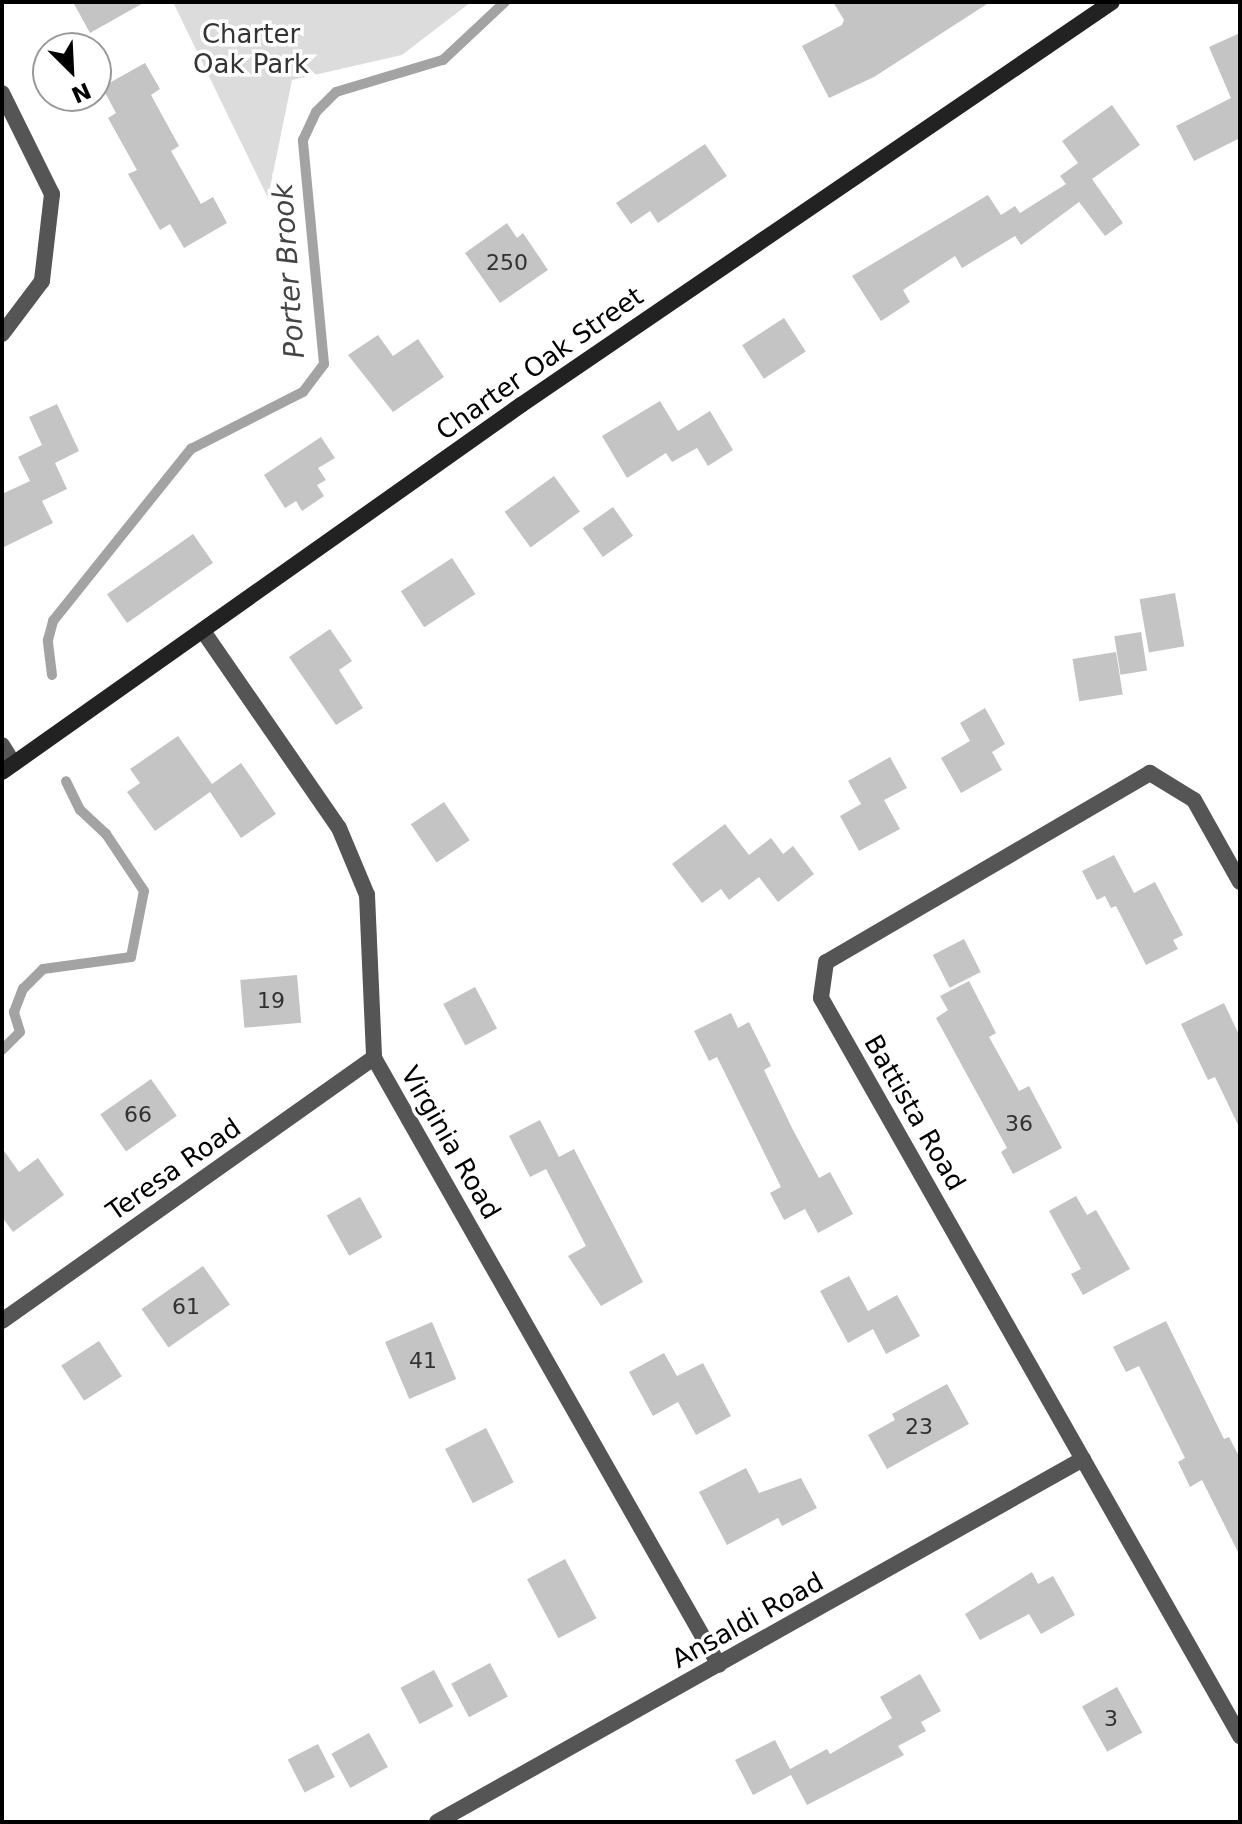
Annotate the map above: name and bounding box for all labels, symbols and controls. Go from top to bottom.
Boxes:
park label: Charter Oak Park [193,19,309,80]
north arrow [32,32,112,112]
text: N [68,77,95,108]
water label: Porter Brook [266,182,312,360]
house number: 250 [486,250,528,276]
street label: Charter Oak Street [431,281,649,447]
house number: 19 [257,988,285,1014]
street label: Battista Road [857,1030,971,1196]
street label: Virginia Road [394,1061,506,1225]
house number: 66 [124,1102,152,1128]
house number: 36 [1005,1111,1033,1137]
street label: Teresa Road [101,1112,247,1228]
house number: 61 [172,1294,200,1320]
house number: 41 [409,1348,437,1374]
house number: 23 [905,1414,933,1440]
street label: Ansaldi Road [667,1567,829,1675]
house number: 3 [1104,1706,1118,1732]

